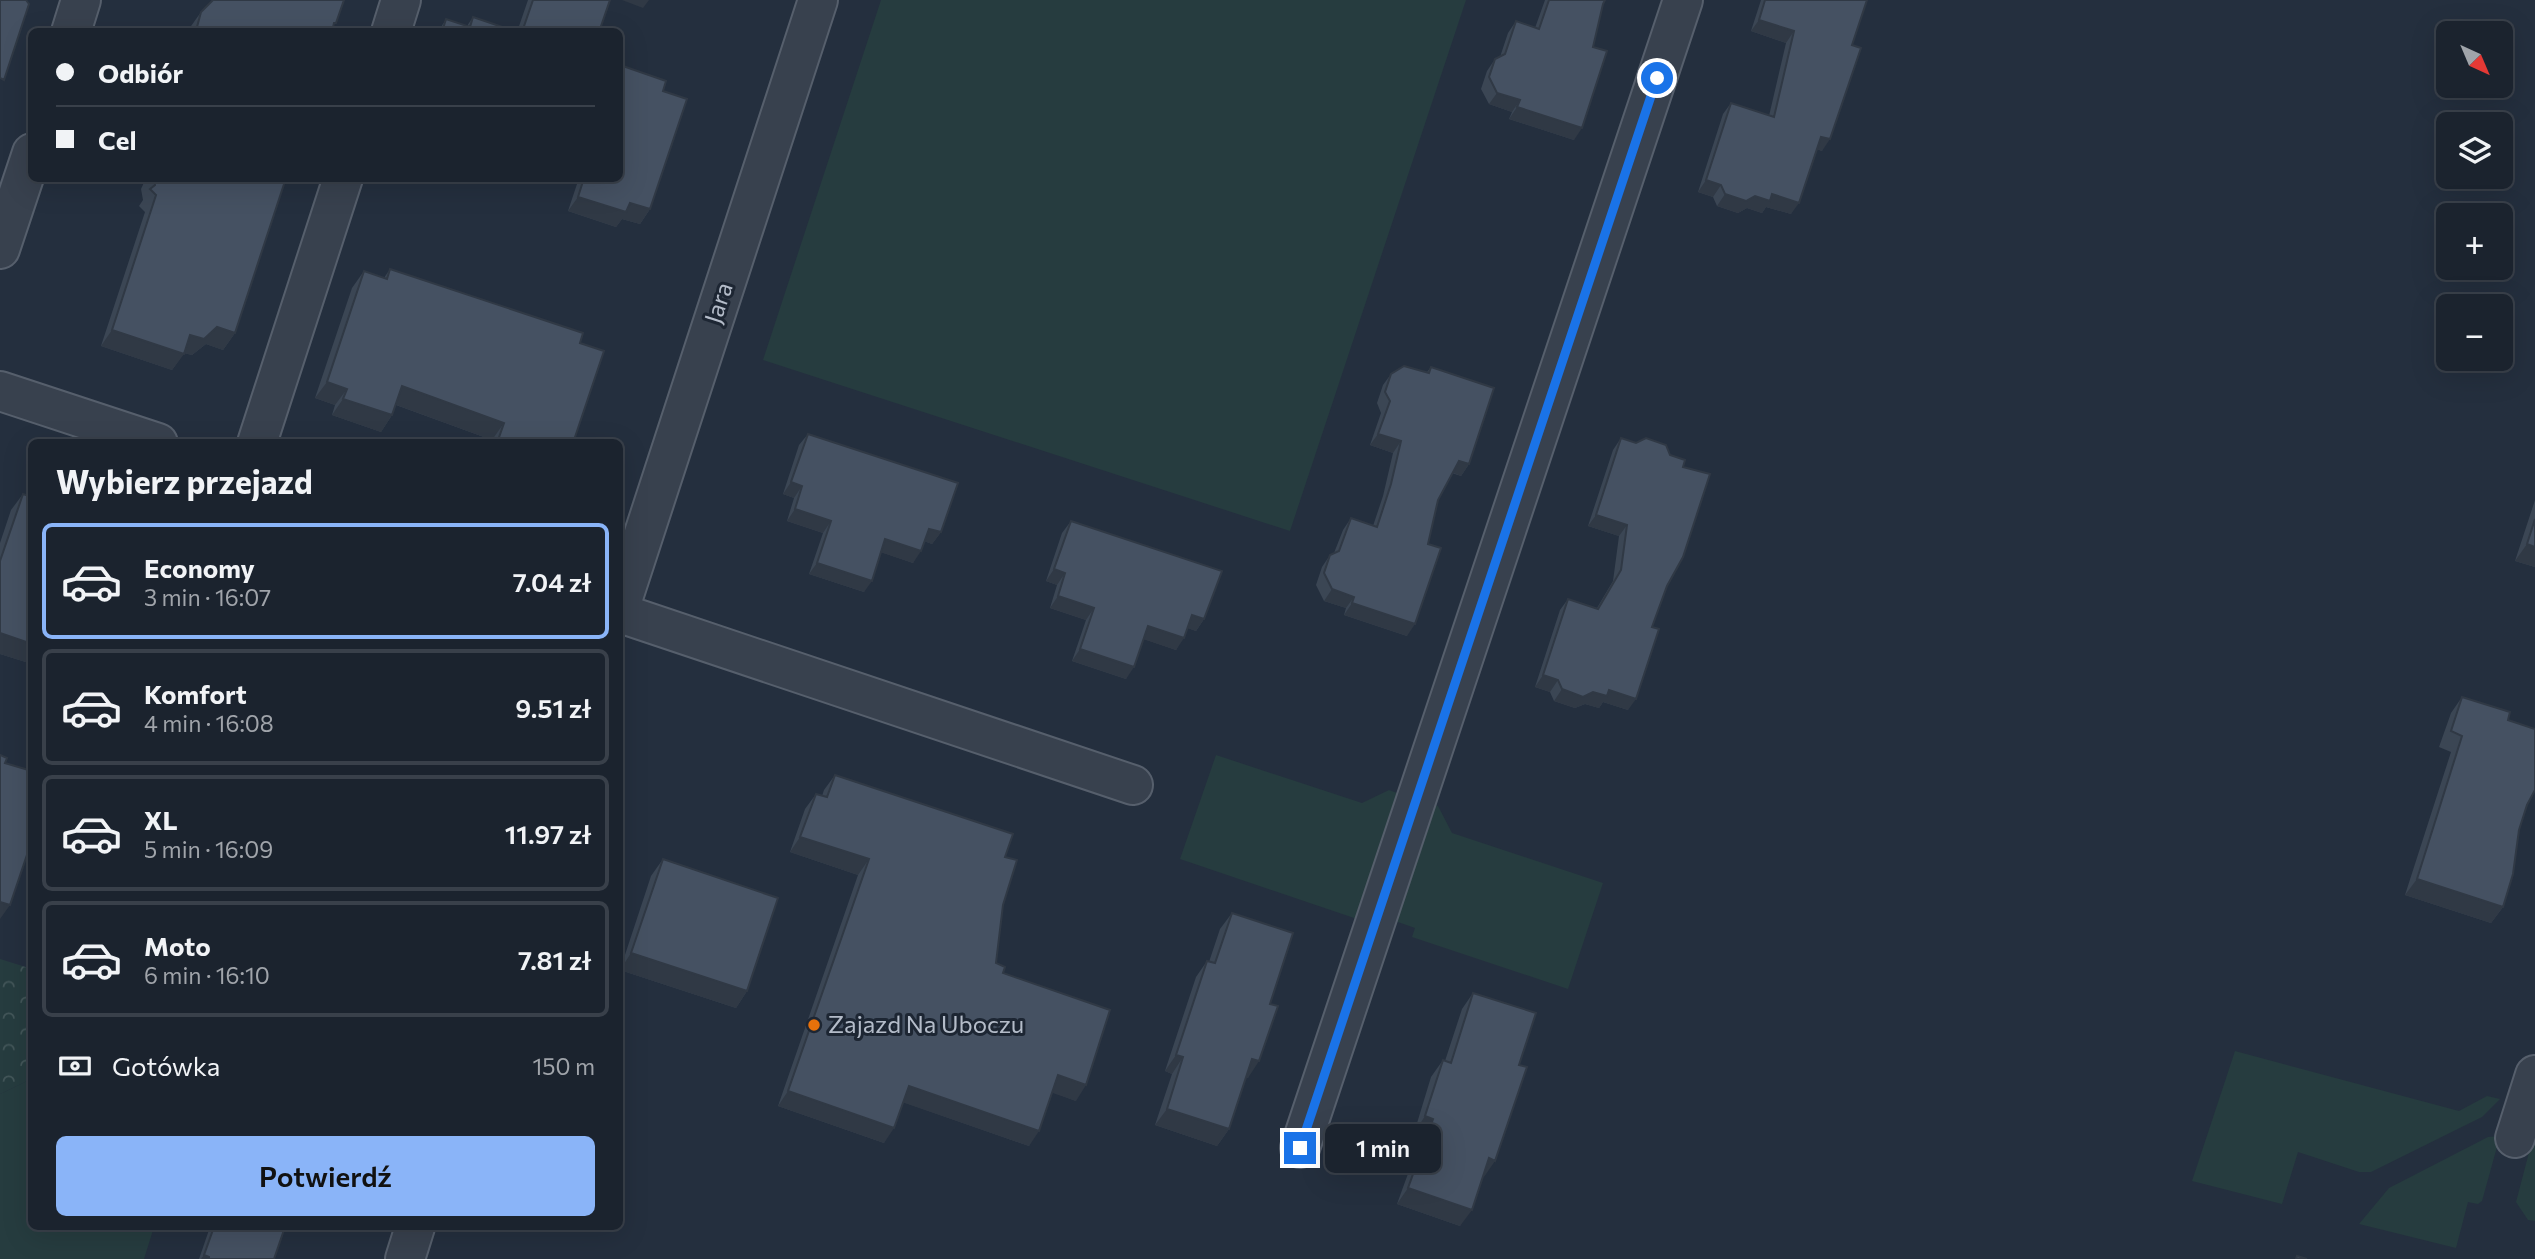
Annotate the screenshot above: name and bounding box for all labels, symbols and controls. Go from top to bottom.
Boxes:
north arrow [2436,21,2513,98]
map controls [2436,21,2513,371]
text: Odbiór [98,57,183,88]
route start [1641,62,1673,94]
button: layers [2436,112,2513,189]
text: Cel [98,124,137,155]
button: + [2436,203,2513,280]
street label: Jara [697,278,738,327]
button: − [2436,294,2513,371]
text: Wybierz przejazd [56,461,313,501]
icon: car [60,550,123,613]
text: Economy [144,552,255,583]
text: 7.04 zł [513,566,591,597]
text: 3 min · 16:07 [144,583,271,611]
icon: car [60,676,123,739]
text: Komfort [144,678,247,709]
text: 9.51 zł [515,692,591,723]
text: 4 min · 16:08 [144,709,274,737]
icon: car [60,802,123,865]
text: XL [144,804,178,835]
text: 11.97 zł [505,818,591,849]
text: 5 min · 16:09 [144,835,273,863]
icon: car [60,928,123,991]
text: Moto [144,930,211,961]
text: 7.81 zł [518,944,591,975]
text: 6 min · 16:10 [144,961,270,989]
place label: Zajazd Na Uboczu [828,1009,1024,1038]
marker: Zajazd Na Uboczu [806,1017,822,1033]
icon: cash [56,1047,94,1085]
text: Gotówka [112,1050,220,1081]
text: 150 m [532,1052,595,1080]
callout: 1 min [1324,1124,1440,1172]
route end [1284,1132,1316,1164]
text: 1 min [1356,1134,1410,1162]
button: Potwierdź [56,1136,595,1216]

